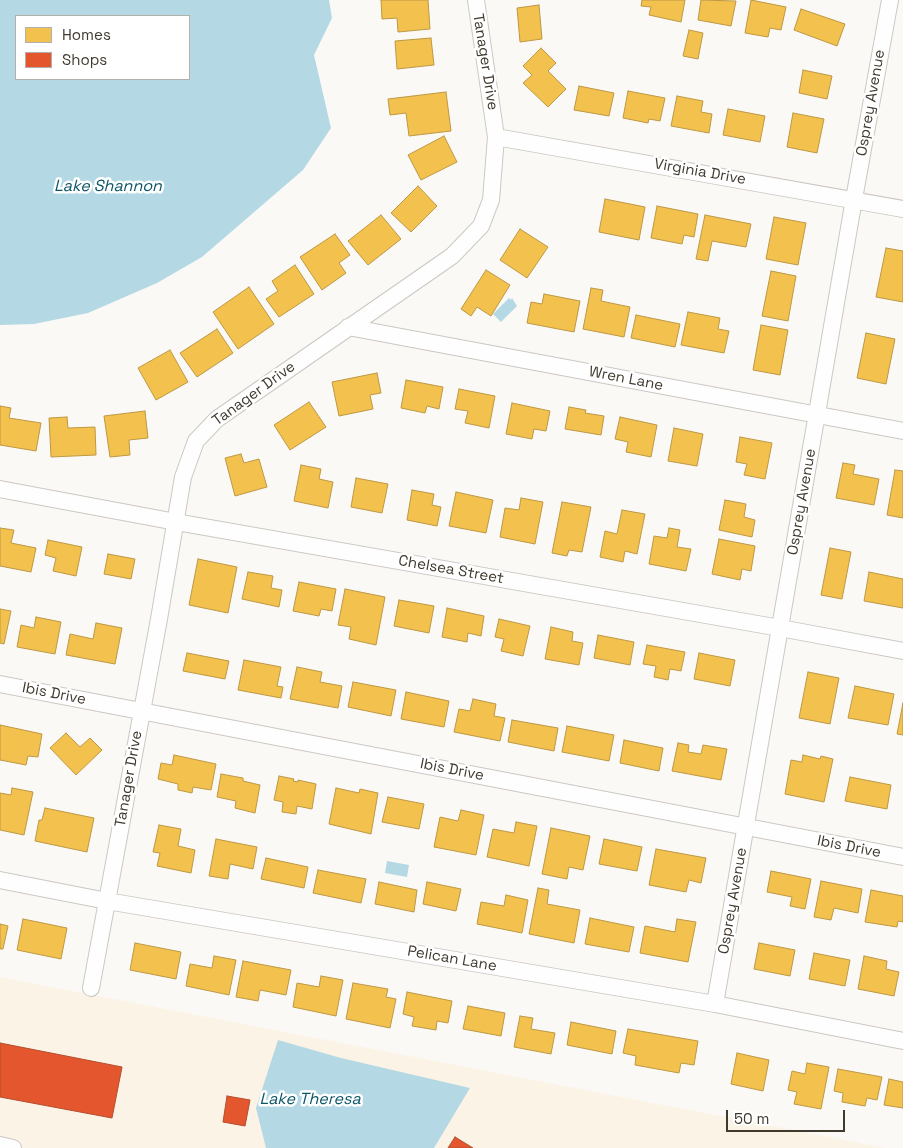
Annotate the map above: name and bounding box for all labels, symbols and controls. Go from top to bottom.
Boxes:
street label: Tanager Drive [468,12,502,112]
legend [15,15,190,80]
text: Homes [62,25,111,44]
street label: Osprey Avenue [853,48,889,158]
text: Shops [62,50,107,69]
street label: Virginia Drive [653,155,747,189]
water label: Lake Shannon [54,177,162,197]
street label: Tanager Drive [209,358,299,430]
street label: Wren Lane [587,363,665,395]
street label: Osprey Avenue [784,447,820,557]
street label: Chelsea Street [397,552,505,588]
street label: Ibis Drive [21,679,87,709]
street label: Tanager Drive [112,729,146,829]
street label: Ibis Drive [419,755,485,785]
street label: Ibis Drive [816,832,882,862]
street label: Osprey Avenue [715,846,751,956]
street label: Pelican Lane [406,942,498,976]
water label: Lake Theresa [259,1090,361,1110]
scale bar [728,1100,847,1132]
text: 50 m [734,1109,769,1128]

